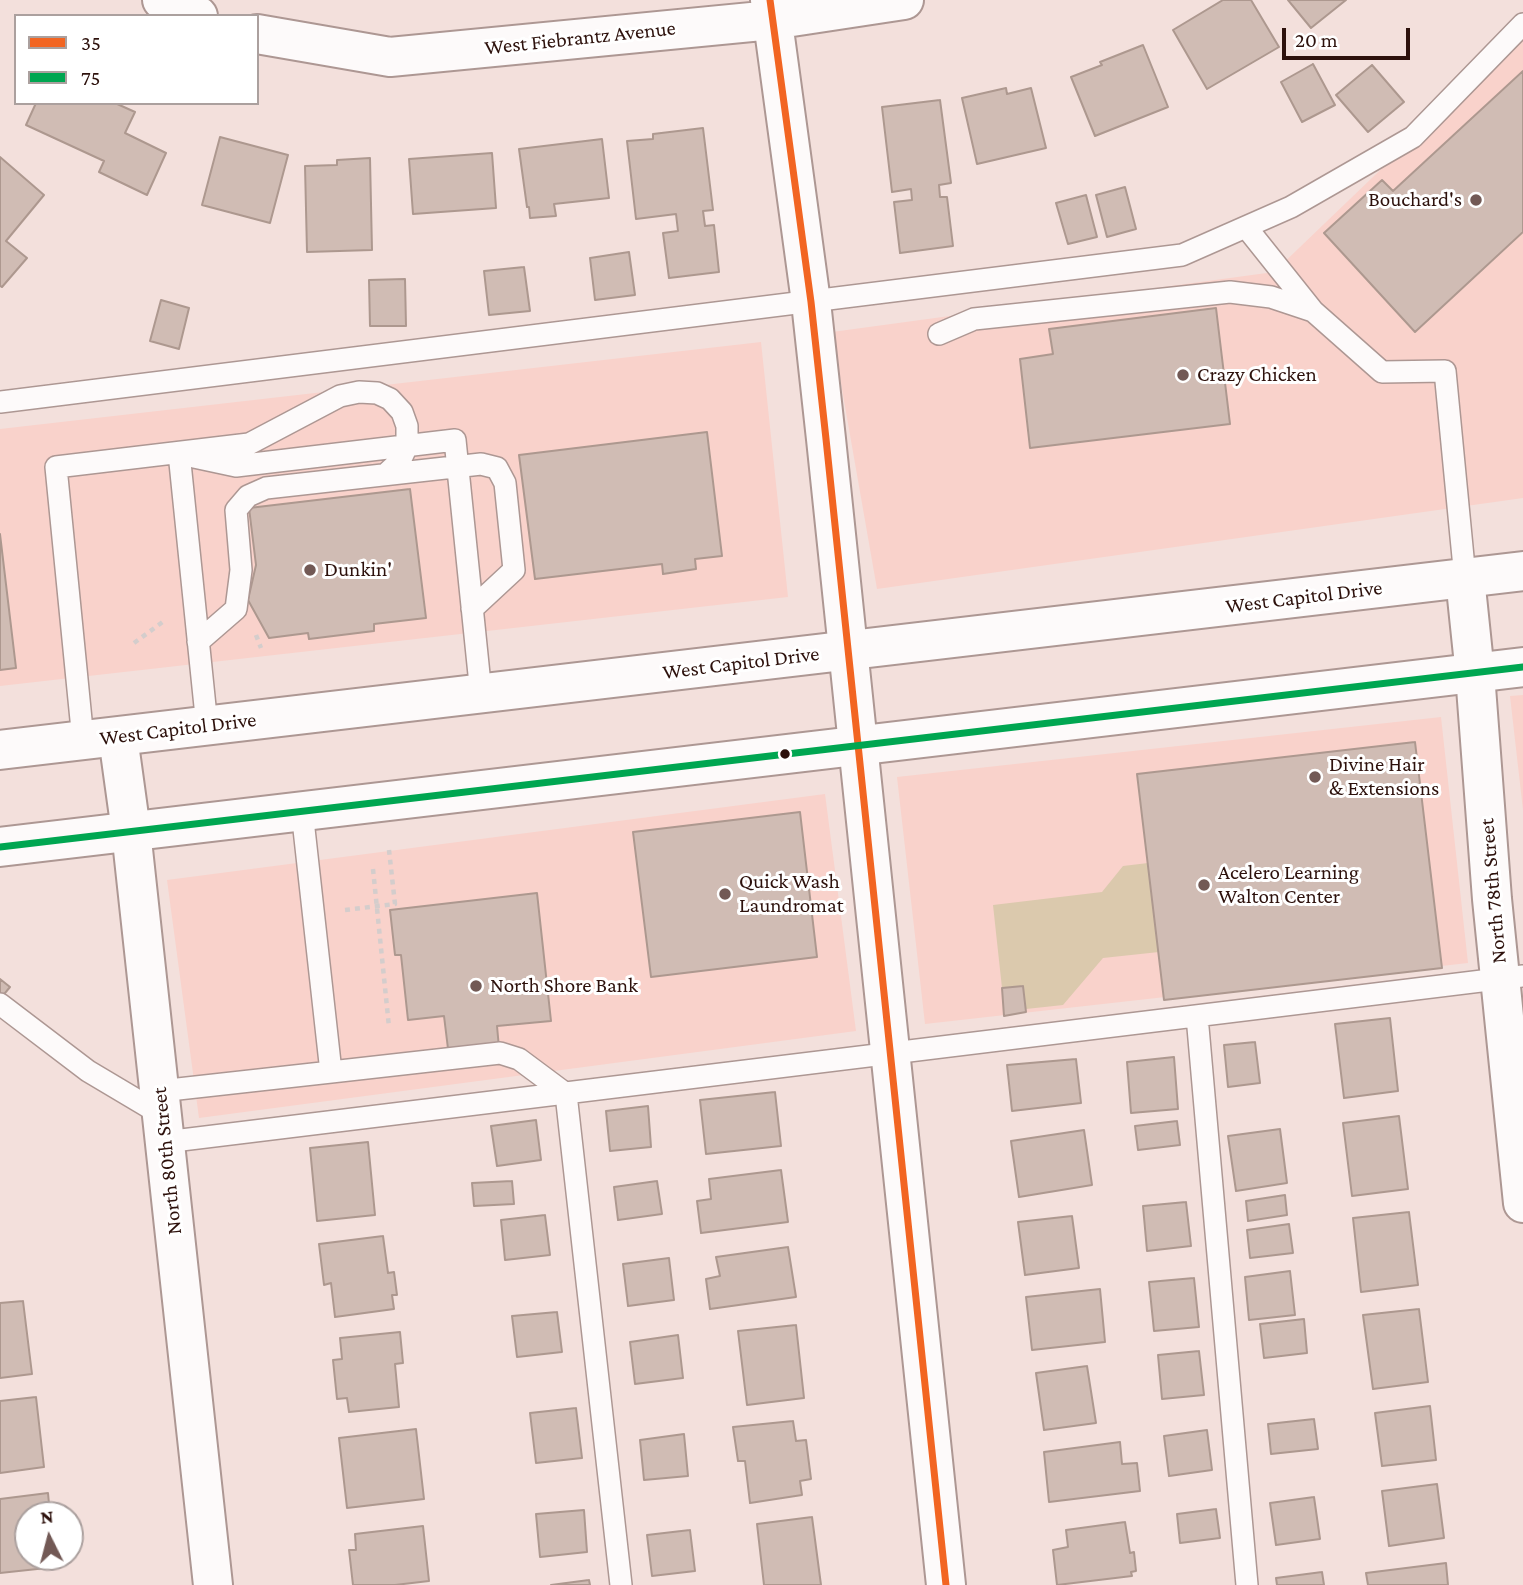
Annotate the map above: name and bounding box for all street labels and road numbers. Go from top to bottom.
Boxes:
street label: West Fiebrantz Avenue [483,15,677,61]
street label: West Capitol Drive [1224,575,1384,619]
street label: West Capitol Drive [661,641,821,685]
street label: West Capitol Drive [98,707,258,751]
street label: North 78th Street [1474,817,1512,965]
street label: North 80th Street [147,1086,187,1236]

